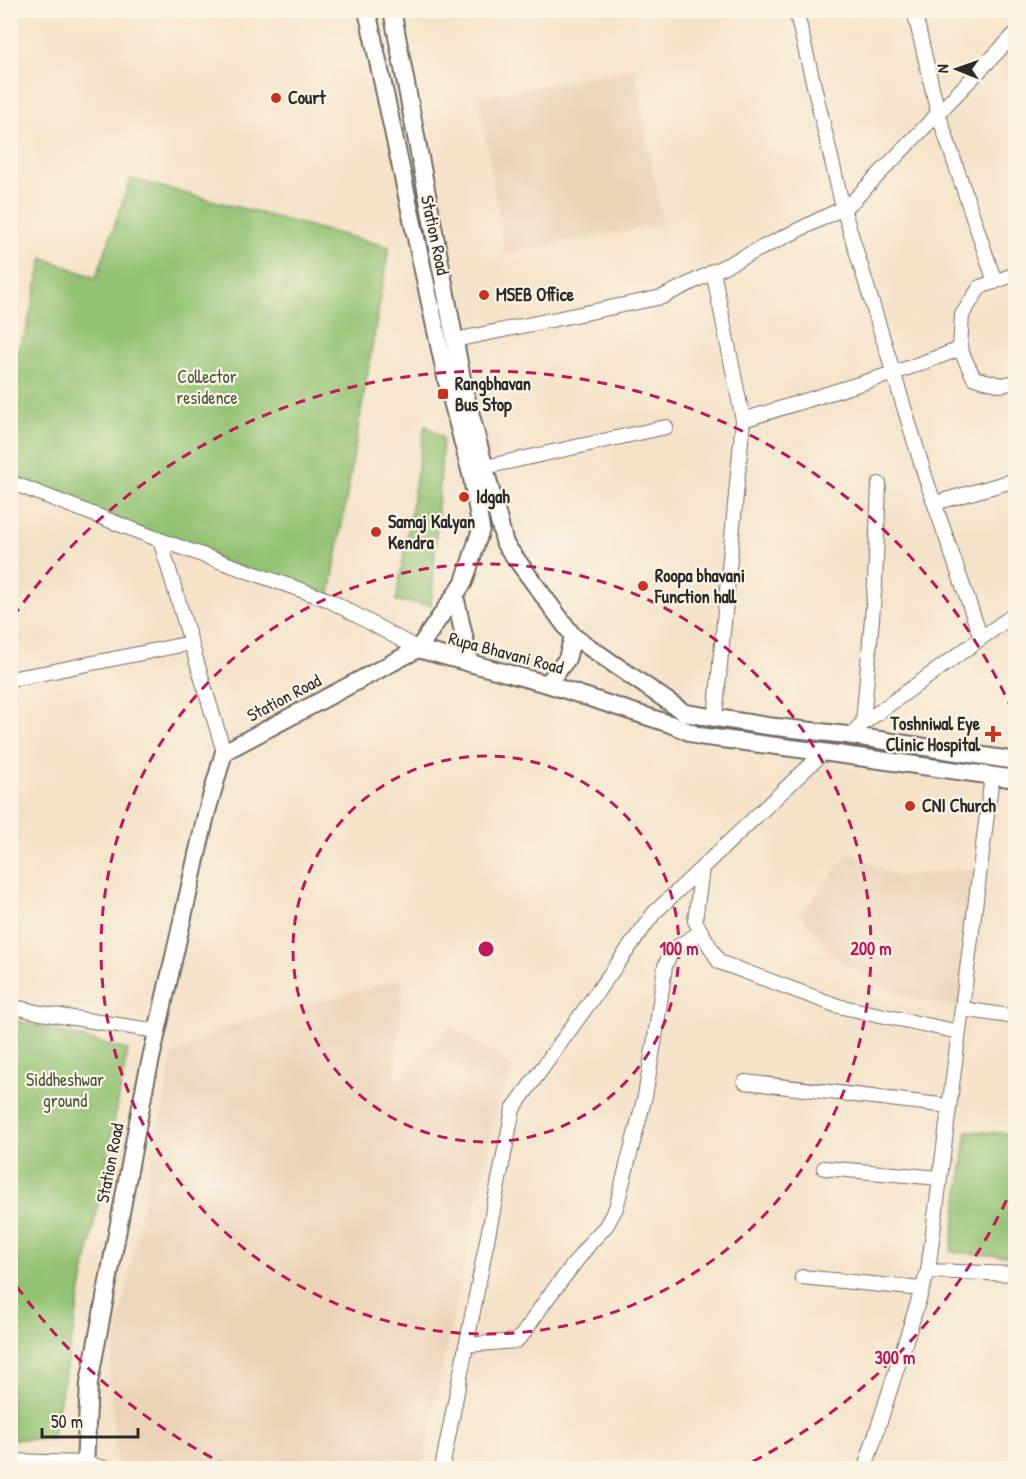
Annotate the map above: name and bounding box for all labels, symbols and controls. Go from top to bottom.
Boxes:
north arrow [927,39,987,99]
text: N [931,64,953,73]
place label: Court [288,85,326,110]
marker: Court [269,91,283,105]
street label: Station Road [415,193,456,277]
place label: MSEB Office [496,282,575,307]
marker: MSEB Office [477,288,491,302]
park label: Collector residence [176,364,238,410]
place label: Rangbhavan Bus Stop [455,371,531,418]
marker: Rangbhavan Bus Stop [436,387,450,401]
place label: Idgah [476,484,510,510]
marker: Idgah [457,490,471,504]
place label: Samaj Kalyan Kendra [388,509,475,555]
marker: Samaj Kalyan Kendra [369,525,383,539]
place label: Roopa bhavani Function hall [654,563,745,609]
marker: Roopa bhavani Function hall [636,579,650,593]
street label: Rupa Bhavani Road [446,625,566,680]
street label: Station Road [242,668,325,728]
place label: Toshniwal Eye Clinic Hospital [886,711,981,758]
marker: Toshniwal Eye Clinic Hospital [984,725,1002,743]
place label: CNI Church [922,793,996,818]
marker: CNI Church [903,799,917,813]
text: 100 m [659,936,699,961]
text: 200 m [851,936,891,961]
centre of rings [476,939,496,959]
park label: Siddheshwar ground [26,1067,104,1113]
street label: Station Road [90,1121,129,1205]
text: 300 m [875,1345,915,1370]
scale bar [42,1401,138,1439]
text: 50 m [51,1409,83,1434]

